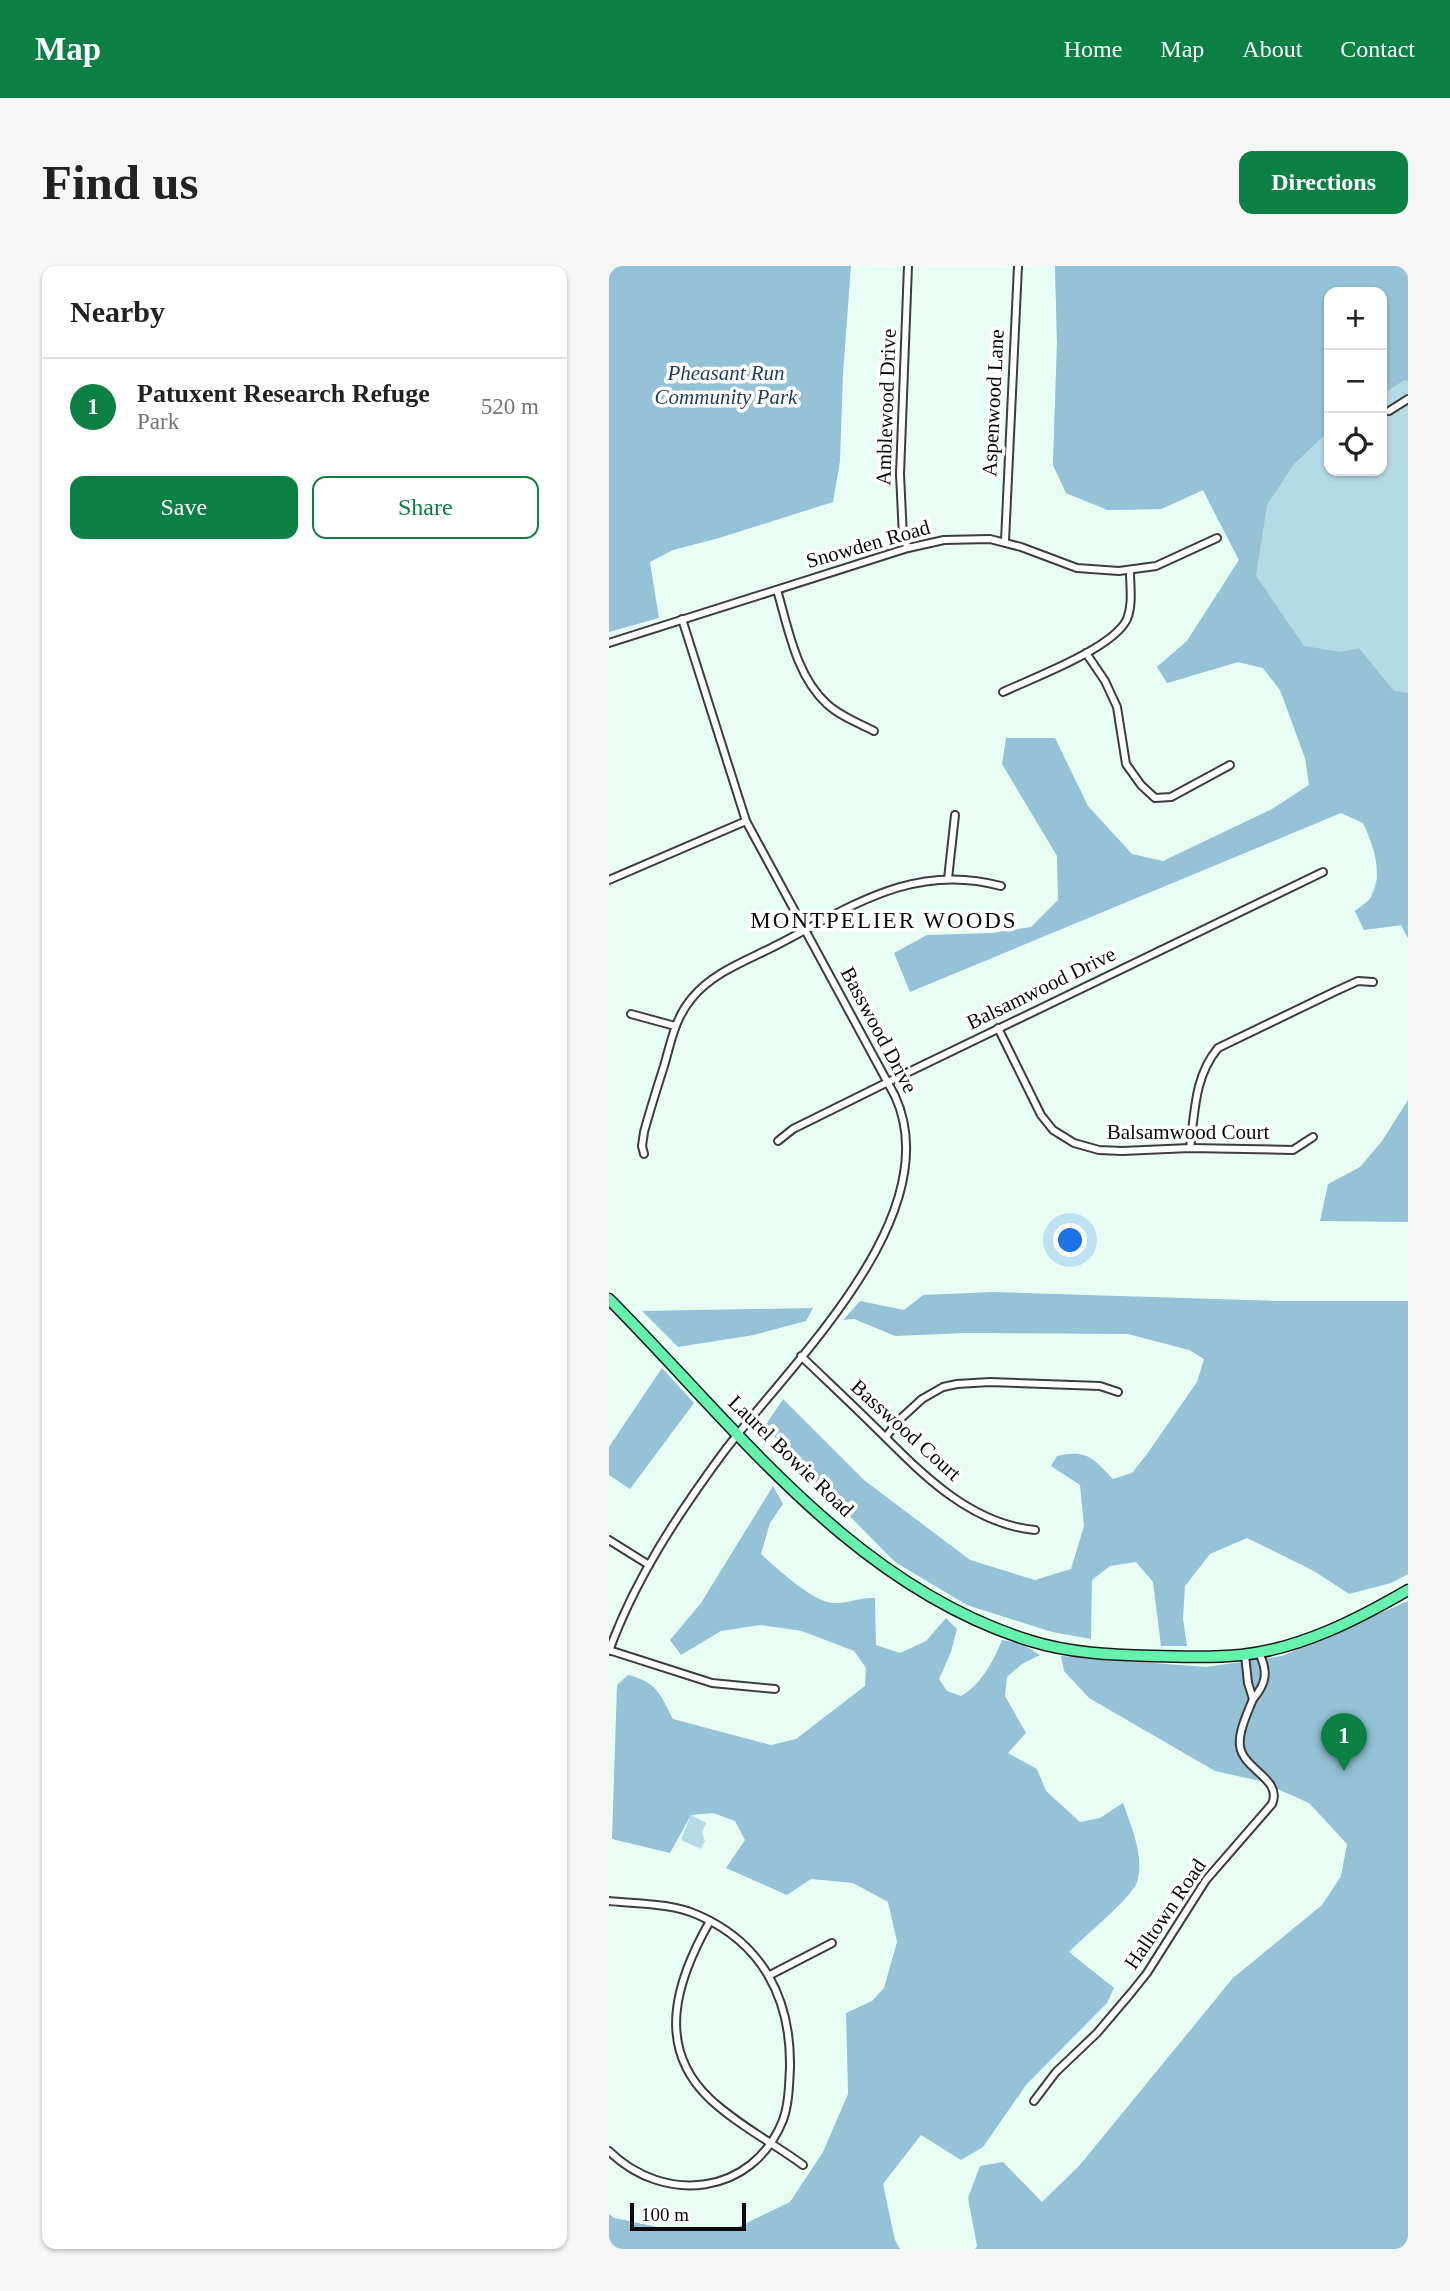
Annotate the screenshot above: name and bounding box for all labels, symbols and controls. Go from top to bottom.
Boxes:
text: Map [35,31,101,67]
text: Home [1064,36,1122,62]
text: Map [1160,36,1204,62]
text: About [1242,36,1302,62]
text: Contact [1340,36,1415,62]
button: Directions [1239,151,1408,214]
text: Find us [42,155,199,210]
map controls [1324,287,1387,476]
button: + [1324,287,1387,350]
text: Nearby [70,295,165,328]
street label: Amblewood Drive [871,328,901,486]
street label: Aspenwood Lane [977,329,1009,477]
button: − [1324,350,1387,413]
park label: Pheasant Run Community Park [655,361,798,409]
text: Patuxent Research Refuge [137,379,430,408]
text: 1 [87,394,99,419]
text: 520 m [481,394,539,419]
text: Park [137,409,179,434]
button: locate [1324,413,1387,476]
button: Save [70,476,298,539]
button: Share [312,476,539,539]
street label: Snowden Road [803,515,933,573]
district label: MONTPELIER WOODS [750,908,1018,933]
street label: Balsamwood Drive [963,942,1119,1034]
street label: Basswood Drive [836,963,922,1097]
street label: Balsamwood Court [1107,1120,1270,1144]
your location [1053,1223,1087,1257]
street label: Basswood Court [846,1374,966,1486]
street label: Laurel Bowie Road [724,1390,859,1522]
pin: 1 [1321,1713,1367,1771]
street label: Halltown Road [1119,1854,1211,1974]
scale bar [630,2200,745,2232]
text: 100 m [641,2204,689,2225]

